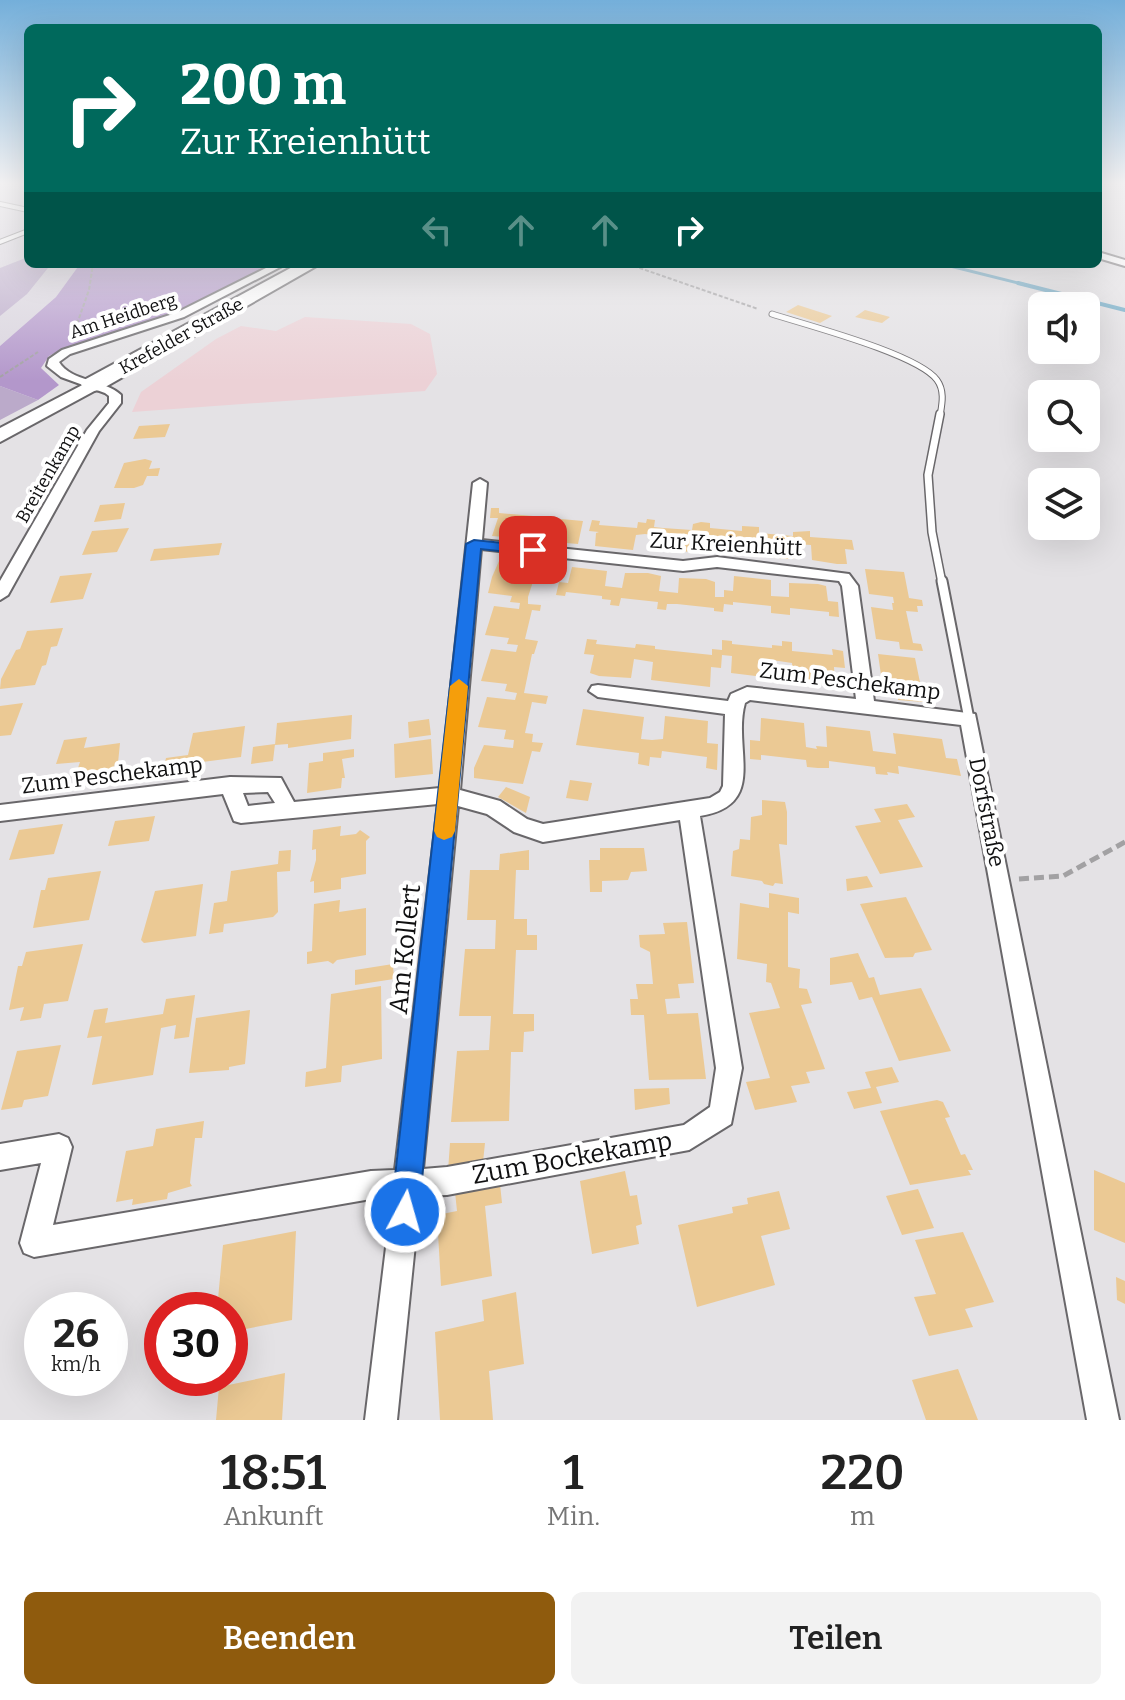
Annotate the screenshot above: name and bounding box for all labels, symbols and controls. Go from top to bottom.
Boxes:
text: 200 m [180,52,346,119]
icon: right [48,56,152,160]
text: Zur Kreienhütt [180,120,431,164]
icon: left [415,208,459,252]
icon: ahead [499,208,543,252]
icon: ahead [583,208,627,252]
icon: right [667,208,711,252]
street label: Am Heidberg [67,288,179,344]
map controls [1028,292,1100,540]
button: sound [1028,292,1100,364]
street label: Krefelder Straße [115,293,247,379]
button: search [1028,380,1100,452]
street label: Breitenkamp [11,421,85,527]
button: layers [1028,468,1100,540]
pin [499,516,567,584]
street label: Zur Kreienhütt [649,527,803,561]
icon: arrive [511,528,555,572]
street label: Zum Peschekamp [758,657,942,705]
street label: Zum Peschekamp [20,751,204,799]
street label: Dorfstraße [963,755,1011,869]
street label: Am Kollert [383,882,427,1015]
street label: Zum Bockekamp [470,1125,674,1191]
position arrow [363,1170,447,1254]
speed limit sign: 30 [144,1292,248,1396]
text: 26 [53,1310,99,1358]
text: km/h [51,1352,101,1376]
text: 18:51 [221,1444,326,1502]
text: 1 [563,1444,584,1502]
text: 220 [820,1444,904,1502]
text: Ankunft [223,1501,323,1532]
text: Min. [547,1501,600,1532]
text: m [850,1501,875,1532]
button: Beenden [24,1592,555,1684]
button: Teilen [571,1592,1101,1684]

